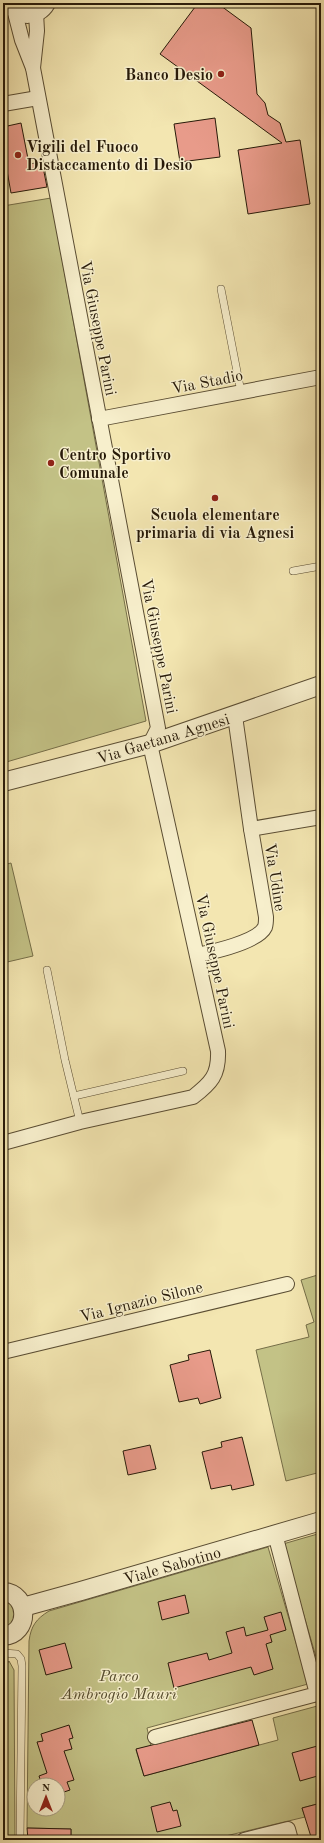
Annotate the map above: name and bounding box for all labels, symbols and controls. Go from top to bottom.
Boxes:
place label: Banco Desio [125,68,213,84]
marker: Banco Desio [216,69,226,79]
place label: Vigili del Fuoco Distaccamento di Desio [26,140,193,174]
marker: Vigili del Fuoco Distaccamento di Desio [13,150,23,160]
street label: Via Giuseppe Parini [76,259,118,397]
street label: Via Stadio [170,368,244,398]
place label: Centro Sportivo Comunale [59,448,171,482]
marker: Centro Sportivo Comunale [46,458,56,468]
marker: Scuola elementare primaria di via Agnesi [210,493,220,503]
place label: Scuola elementare primaria di via Agnesi [136,508,294,542]
street label: Via Giuseppe Parini [137,577,179,715]
street label: Via Gaetana Agnesi [95,712,232,768]
street label: Via Udine [261,842,287,913]
street label: Via Giuseppe Parini [192,893,236,1030]
street label: Via Ignazio Silone [78,1280,205,1326]
street label: Viale Sabotino [122,1545,223,1588]
park label: Parco Ambrogio Mauri [60,1669,177,1703]
north arrow [26,1777,66,1817]
text: N [42,1783,51,1794]

